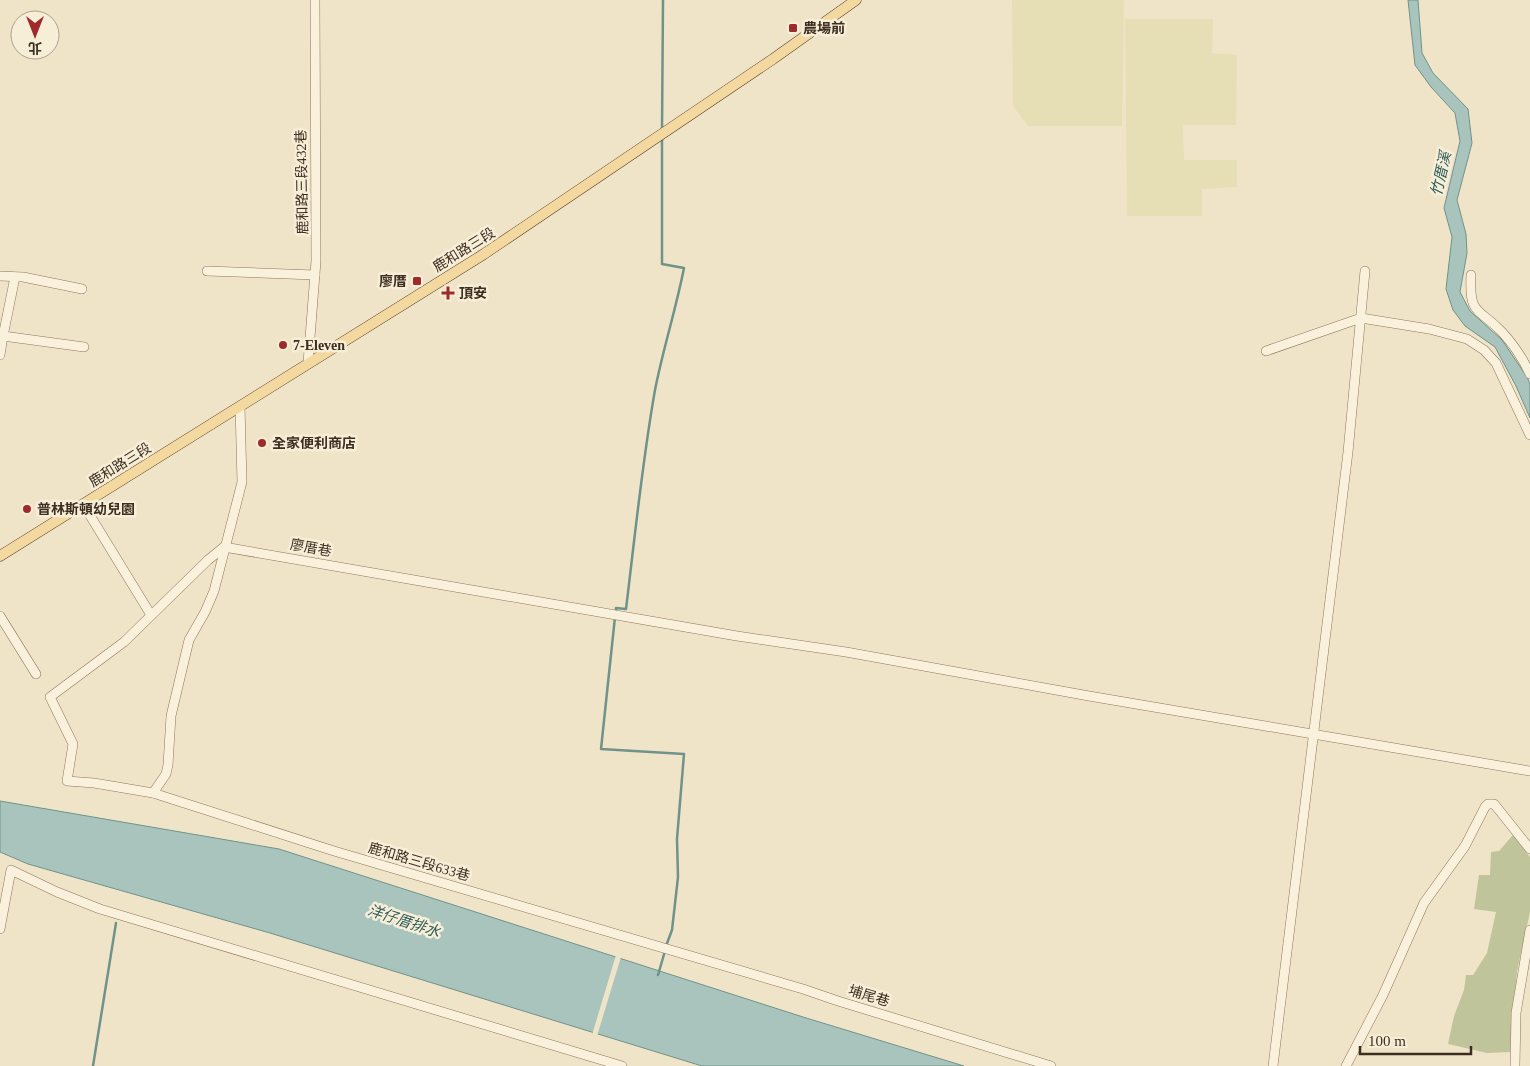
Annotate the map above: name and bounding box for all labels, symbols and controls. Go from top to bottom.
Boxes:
north arrow [10,10,60,60]
place label: 農場前 [803,20,845,36]
marker: 農場前 [787,22,799,34]
text: 北 [28,40,42,55]
street label: 鹿和路三段432巷 [293,129,310,235]
water label: 竹厝溪 [1428,148,1454,198]
street label: 鹿和路三段 [430,224,498,275]
place label: 廖厝 [379,273,407,289]
marker: 廖厝 [411,275,423,287]
place label: 頂安 [459,285,487,301]
marker: 頂安 [441,286,455,300]
place label: 7-Eleven [293,338,345,353]
marker: 7-Eleven [277,339,289,351]
place label: 全家便利商店 [272,435,356,451]
marker: 全家便利商店 [256,437,268,449]
street label: 鹿和路三段 [86,439,154,490]
place label: 普林斯頓幼兒園 [37,501,135,517]
marker: 普林斯頓幼兒園 [21,503,33,515]
street label: 廖厝巷 [289,537,333,559]
street label: 鹿和路三段633巷 [366,839,472,884]
water label: 洋仔厝排水 [366,902,443,941]
street label: 埔尾巷 [847,982,892,1009]
scale bar [1360,1024,1471,1056]
text: 100 m [1368,1033,1406,1049]

